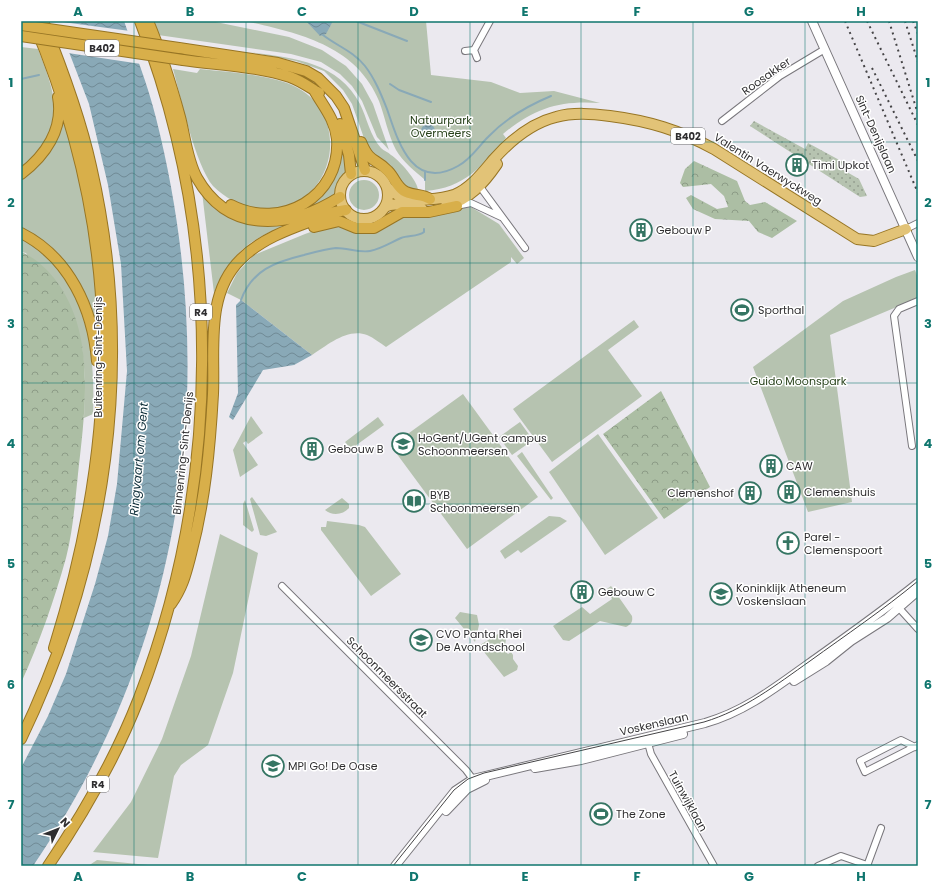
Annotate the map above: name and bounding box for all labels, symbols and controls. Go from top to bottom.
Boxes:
text: A [73,2,83,21]
text: B [186,2,195,21]
text: C [297,2,307,21]
text: D [409,2,419,21]
text: E [521,2,529,21]
text: F [633,2,641,21]
text: G [744,2,754,21]
text: H [856,2,866,21]
road number: B402 [85,40,119,56]
street label: Roosakker [738,53,794,99]
text: 1 [9,73,13,92]
text: 1 [926,73,930,92]
street label: Sint-Denijslaan [852,93,900,175]
park label: Natuurpark Overmeers [410,112,472,141]
road number: B402 [671,128,705,144]
street label: Valentin Vaerwyckweg [711,129,825,209]
building icon: Timi Upkot [784,152,810,178]
place label: Timi Upkot [812,157,869,173]
text: 2 [7,193,15,212]
text: 2 [924,193,932,212]
building icon: Gebouw P [628,217,654,243]
place label: Gebouw P [656,222,711,238]
street label: Buitenring-Sint-Denijs [90,296,106,417]
sports icon: Sporthal [729,297,755,323]
place label: Sporthal [758,302,804,318]
road number: R4 [190,304,212,320]
text: 3 [7,314,15,333]
text: 3 [924,314,932,333]
park label: Guido Moonspark [750,373,847,389]
street label: Binnenring-Sint-Denijs [169,390,197,515]
water label: Ringvaart om Gent [125,401,152,516]
place label: HoGent/UGent campus Schoonmeersen [418,430,547,459]
school or university icon: HoGent/UGent campus Schoonmeersen [390,431,416,457]
text: 4 [7,434,16,453]
text: 4 [924,434,933,453]
building icon: Gebouw B [299,436,325,462]
place label: Gebouw B [328,441,384,457]
building icon: CAW [758,453,784,479]
place label: CAW [786,458,813,474]
building icon: Clemenshuis [776,479,802,505]
building icon: Clemenshof [737,480,763,506]
place label: Clemenshuis [804,484,876,500]
place label: Clemenshof [667,485,734,501]
place label: BYB Schoonmeersen [430,487,520,516]
library icon: BYB Schoonmeersen [401,488,427,514]
place label: Parel - Clemenspoort [804,529,883,558]
church icon: Parel - Clemenspoort [775,530,801,556]
text: 5 [7,554,15,573]
text: 5 [924,554,932,573]
building icon: Gebouw C [569,579,595,605]
place label: Koninklijk Atheneum Voskenslaan [736,580,846,609]
school or university icon: Koninklijk Atheneum Voskenslaan [708,581,734,607]
place label: Gebouw C [598,584,655,600]
place label: CVO Panta Rhei De Avondschool [436,626,525,655]
school or university icon: CVO Panta Rhei De Avondschool [408,627,434,653]
street label: Schoonmeersstraat [343,633,431,721]
text: 6 [7,675,15,694]
text: 6 [924,675,932,694]
street label: Voskenslaan [618,708,690,740]
school or university icon: MPI Go! De Oase [260,753,286,779]
place label: MPI Go! De Oase [288,758,378,774]
street label: Tuinwijklaan [665,768,711,834]
road number: R4 [87,776,109,792]
text: 7 [8,795,15,814]
text: 7 [925,795,932,814]
sports icon: The Zone [588,801,614,827]
place label: The Zone [616,806,666,822]
north arrow [38,809,78,849]
text: N [57,814,74,831]
text: A [73,867,83,886]
text: B [186,867,195,886]
text: C [297,867,307,886]
text: D [409,867,419,886]
text: E [521,867,529,886]
text: F [633,867,641,886]
text: G [744,867,754,886]
text: H [856,867,866,886]

